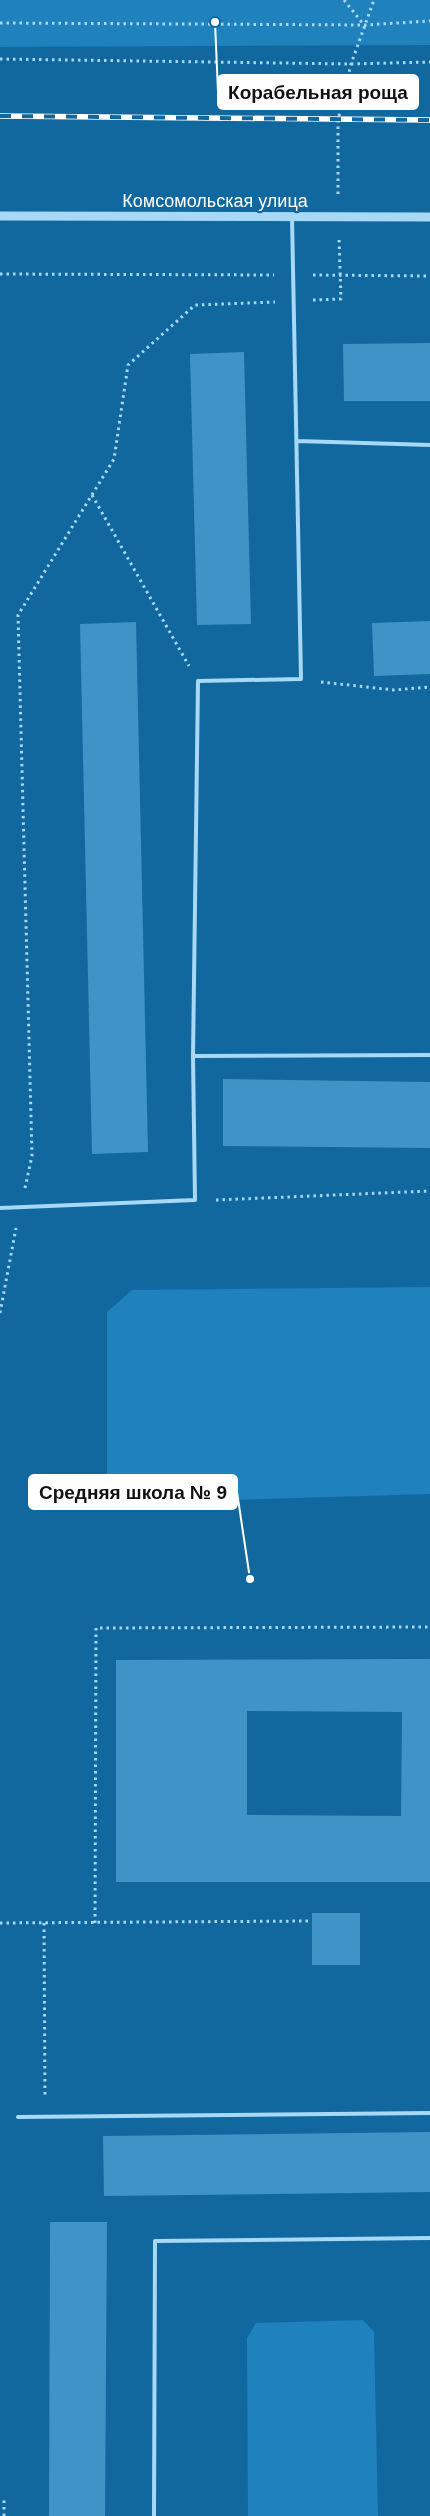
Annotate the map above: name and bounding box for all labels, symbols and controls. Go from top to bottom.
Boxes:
callout: Корабельная роща [218,75,418,109]
text: Корабельная роща [228,82,408,103]
street label: Комсомольская улица [122,191,309,211]
callout: Средняя школа № 9 [29,1475,237,1509]
text: Средняя школа № 9 [39,1482,227,1503]

